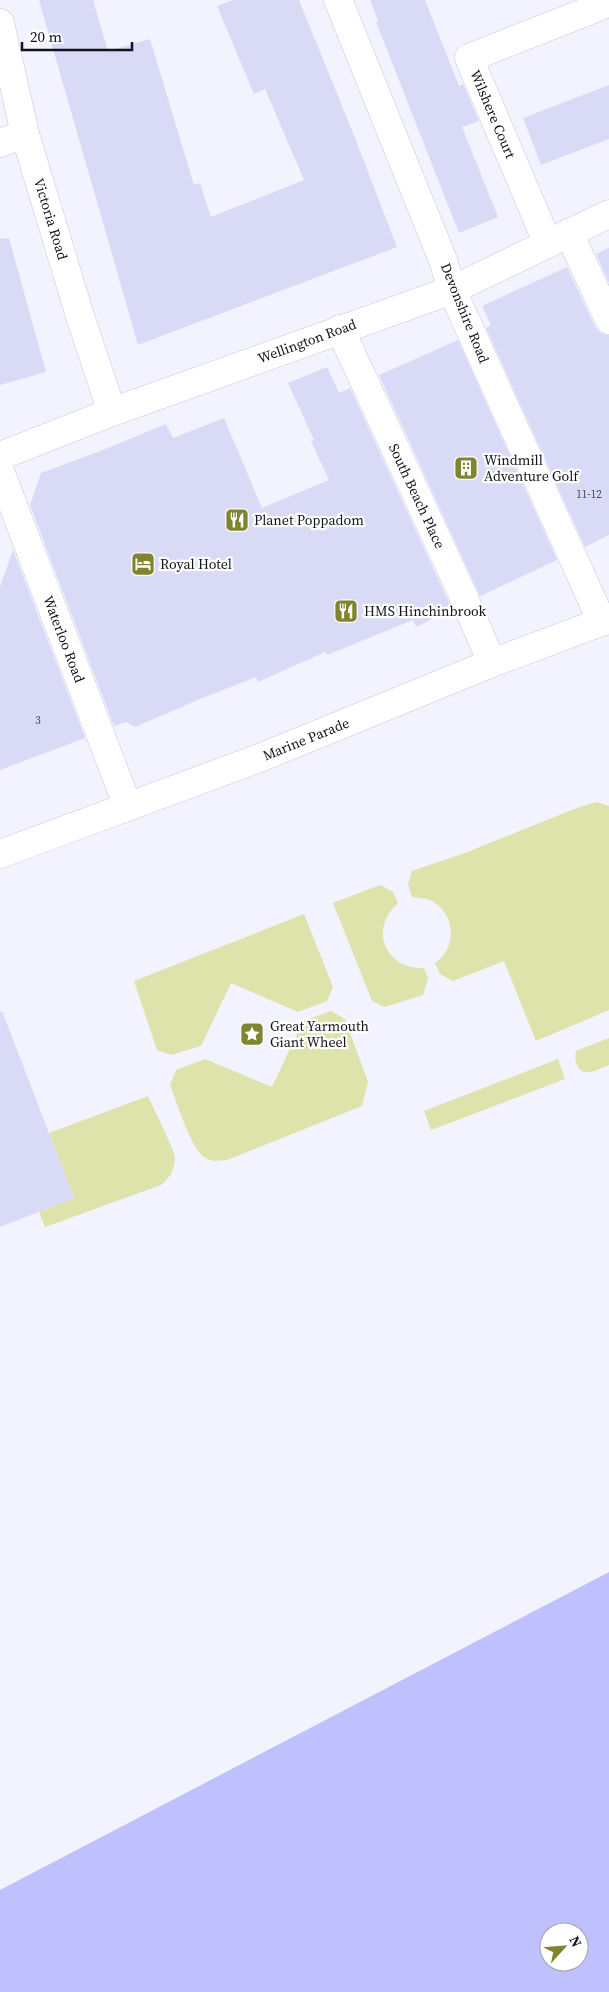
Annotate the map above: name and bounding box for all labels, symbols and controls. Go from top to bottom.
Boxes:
scale bar [22,20,132,52]
text: 20 m [30,26,62,47]
street label: Wilshere Court [465,67,521,162]
street label: Victoria Road [29,176,73,262]
street label: Devonshire Road [436,260,494,366]
street label: Wellington Road [255,314,359,368]
street label: South Beach Place [384,440,450,552]
place label: Windmill Adventure Golf [484,450,579,486]
building icon: Windmill Adventure Golf [453,455,479,481]
house number: 11-12 [576,487,602,502]
restaurant icon: Planet Poppadom [224,507,250,533]
place label: Planet Poppadom [254,510,364,530]
hotel icon: Royal Hotel [130,551,156,577]
place label: Royal Hotel [160,554,232,574]
street label: Waterloo Road [38,593,90,685]
restaurant icon: HMS Hinchinbrook [333,598,359,624]
place label: HMS Hinchinbrook [364,601,487,621]
house number: 3 [35,713,41,728]
street label: Marine Parade [260,713,352,765]
place label: Great Yarmouth Giant Wheel [270,1016,369,1052]
place icon: Great Yarmouth Giant Wheel [239,1021,265,1047]
north arrow [539,1922,589,1972]
text: N [564,1932,587,1950]

